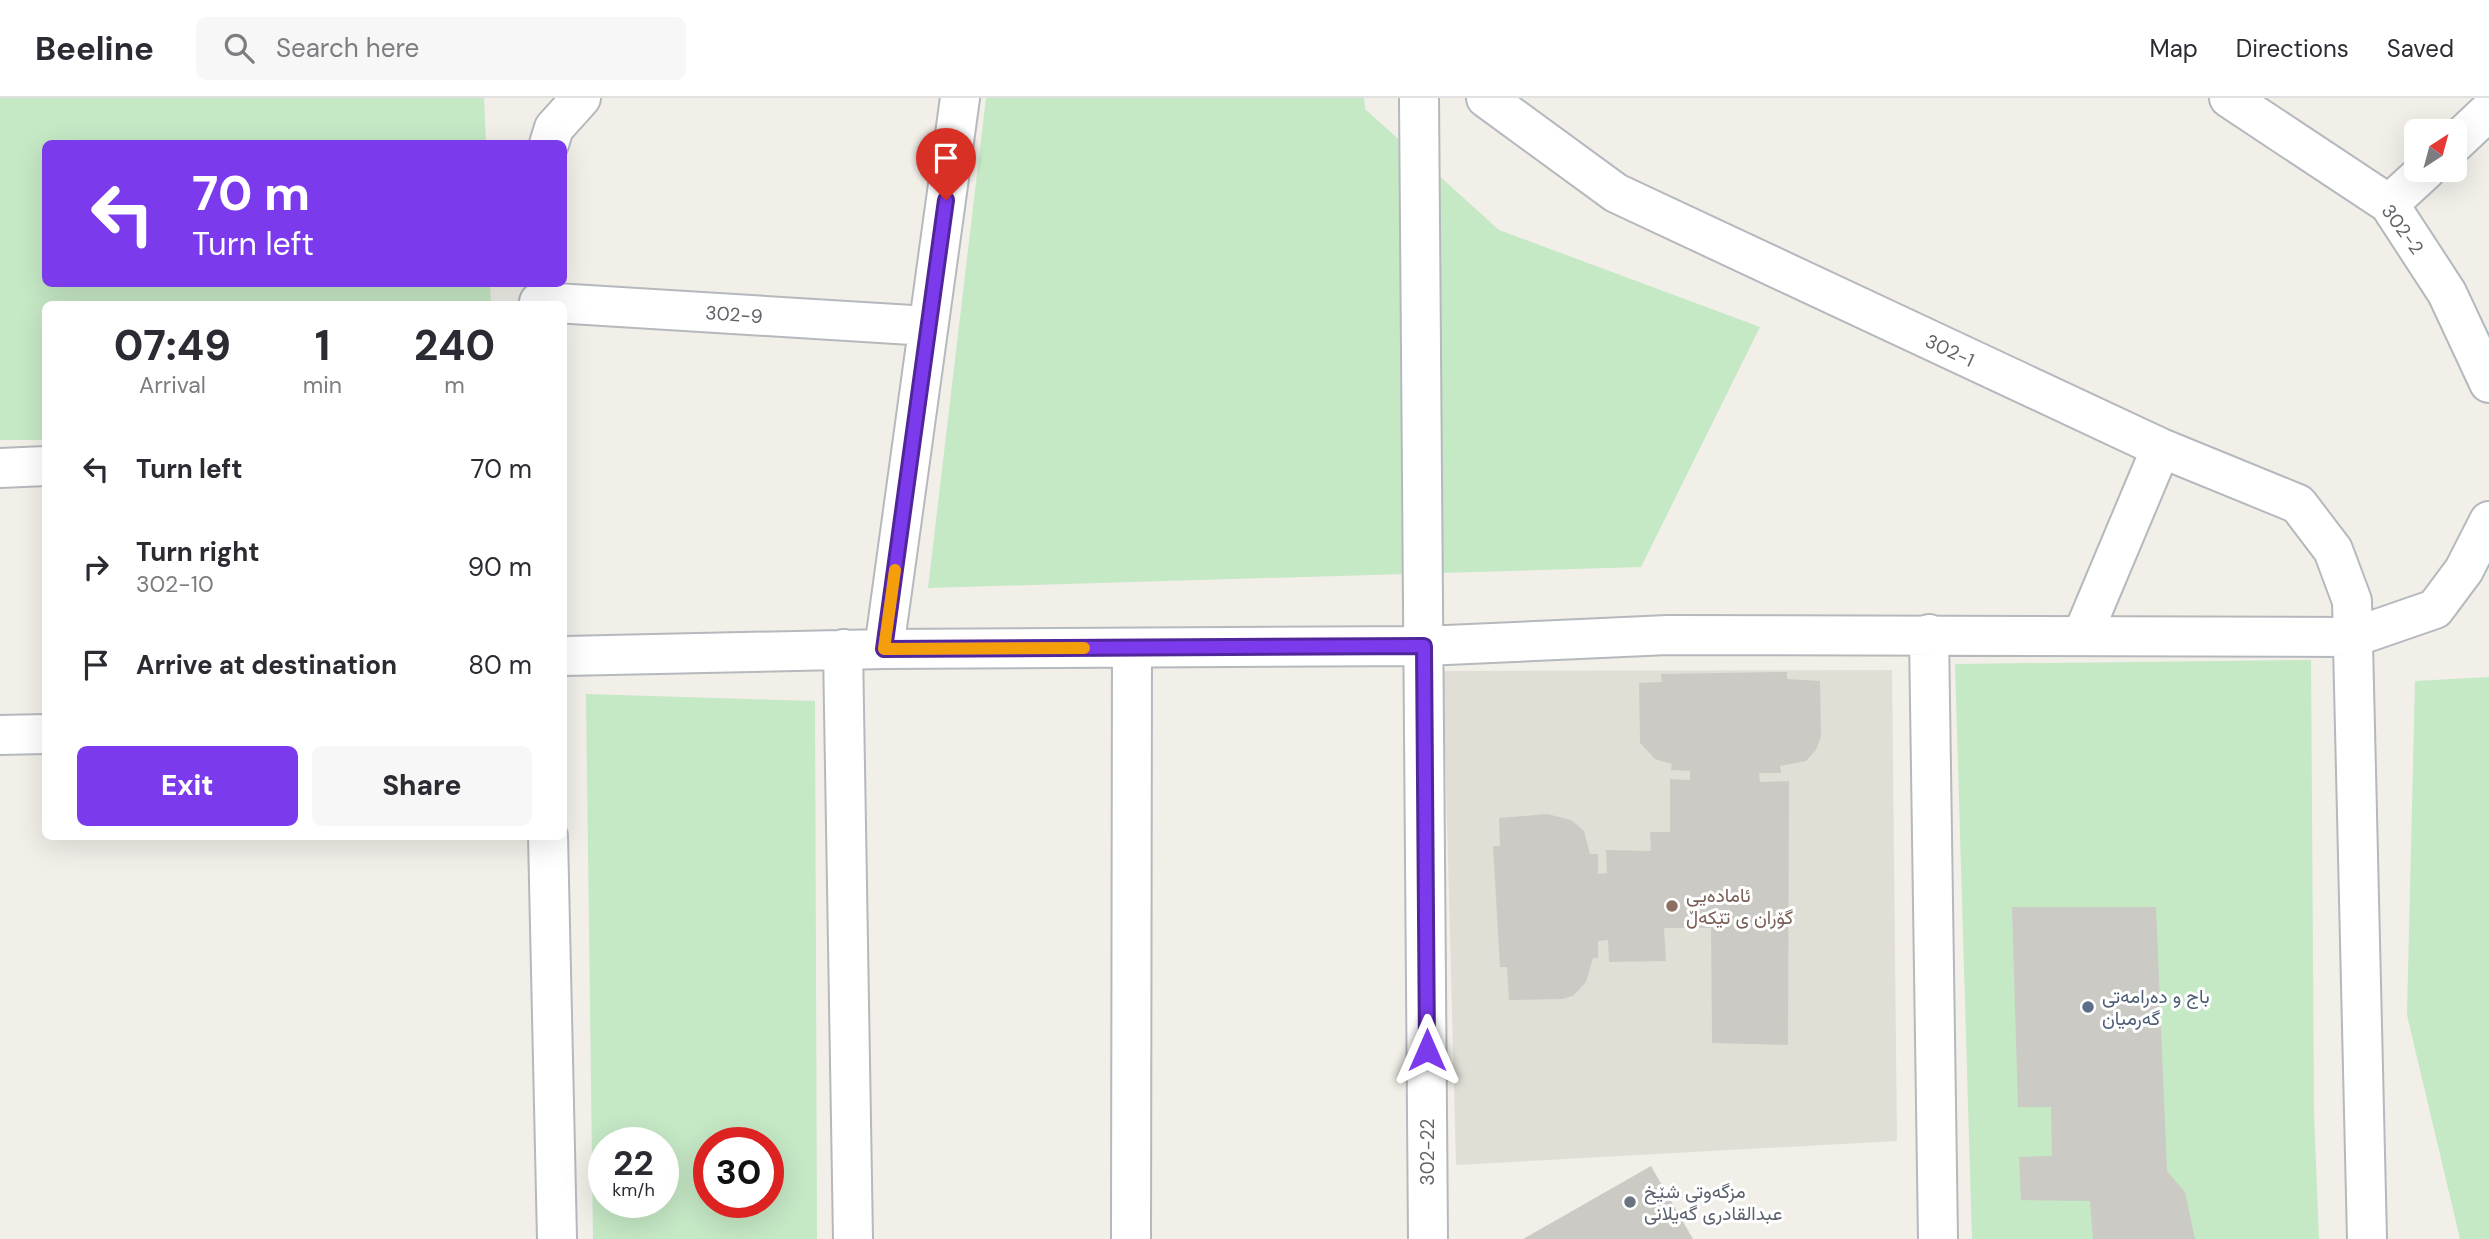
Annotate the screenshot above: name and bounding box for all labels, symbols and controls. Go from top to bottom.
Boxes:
search box [196,17,686,80]
text: Beeline [35,27,154,70]
icon: search [220,29,258,67]
text: Search here [276,31,419,65]
text: Map [2150,33,2198,64]
text: Directions [2236,33,2349,64]
text: Saved [2387,33,2454,64]
north arrow [2404,119,2468,182]
map controls [2404,119,2467,182]
pin [916,128,976,200]
icon: arrive [927,139,965,177]
text: 70 m [192,161,310,225]
icon: left [77,168,168,259]
street label: 302-2 [2376,199,2429,259]
text: Turn left [192,223,314,265]
street label: 302-9 [705,300,763,329]
text: 07:49 [114,318,231,373]
text: 1 [315,318,330,373]
text: 240 [414,318,495,373]
street label: 302-1 [1921,328,1978,373]
text: Arrival [139,370,206,400]
text: min [303,370,342,400]
text: m [444,370,465,400]
icon: left [77,450,115,488]
text: Turn left [136,452,243,486]
text: 70 m [471,452,532,486]
text: Turn right [136,535,260,569]
icon: right [77,548,115,586]
text: 90 m [468,550,532,584]
text: 302-10 [136,569,214,599]
icon: arrive [77,646,115,684]
text: Arrive at destination [136,648,397,682]
text: 80 m [468,648,532,682]
button: Exit [77,746,298,826]
button: Share [312,746,532,826]
place label: ئامادەیی گۆران ی تێکەڵ [1686,883,1793,930]
marker: ئامادەیی گۆران ی تێکەڵ [1664,898,1680,914]
place label: باج و دەرامەتی گەرمیان [2102,984,2210,1031]
marker: باج و دەرامەتی گەرمیان [2080,999,2096,1015]
position arrow [1390,1013,1464,1087]
street label: 302-22 [1415,1118,1440,1186]
speed limit sign: 30 [693,1127,784,1218]
text: 22 [613,1140,654,1186]
text: km/h [612,1178,655,1202]
place label: مزگەوتی شێخ عبدالقادری گەیلانی [1644,1179,1782,1226]
marker: مزگەوتی شێخ عبدالقادری گەیلانی [1622,1194,1638,1210]

